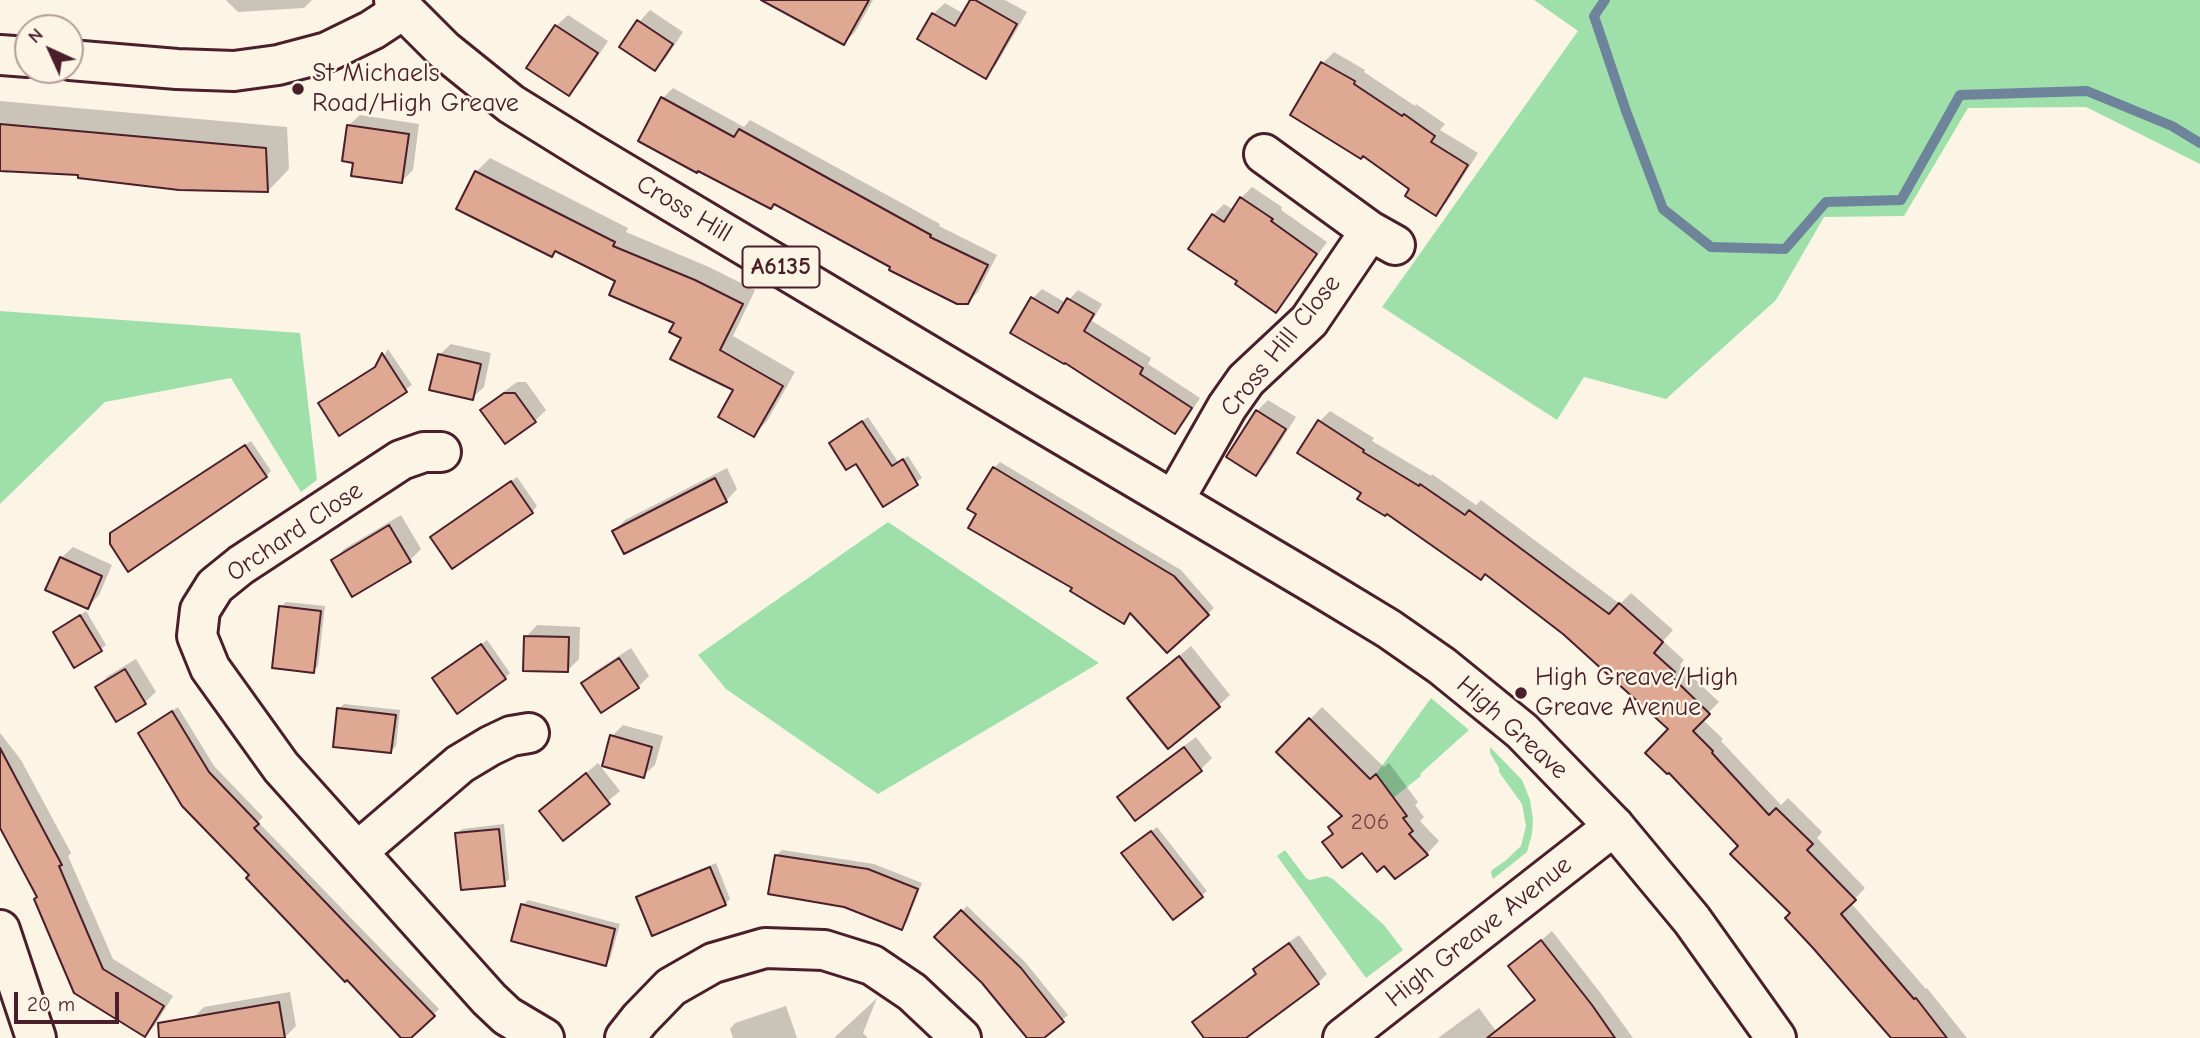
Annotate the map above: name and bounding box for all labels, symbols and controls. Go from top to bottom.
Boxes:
north arrow [14,14,84,84]
text: N [23,23,48,48]
place label: St Michaels Road/High Greave [312,58,519,119]
marker: St Michaels Road/High Greave [290,81,306,97]
street label: Cross Hill [631,168,737,250]
road number: A6135 [742,246,820,288]
street label: Cross Hill Close [1214,269,1348,423]
street label: Orchard Close [221,475,369,589]
place label: High Greave/High Greave Avenue [1535,662,1738,724]
street label: High Greave [1450,670,1574,786]
marker: High Greave/High Greave Avenue [1513,685,1529,701]
house number: 206 [1351,808,1389,836]
street label: High Greave Avenue [1380,850,1578,1014]
scale bar [18,978,122,1022]
text: 20 m [27,992,75,1016]

